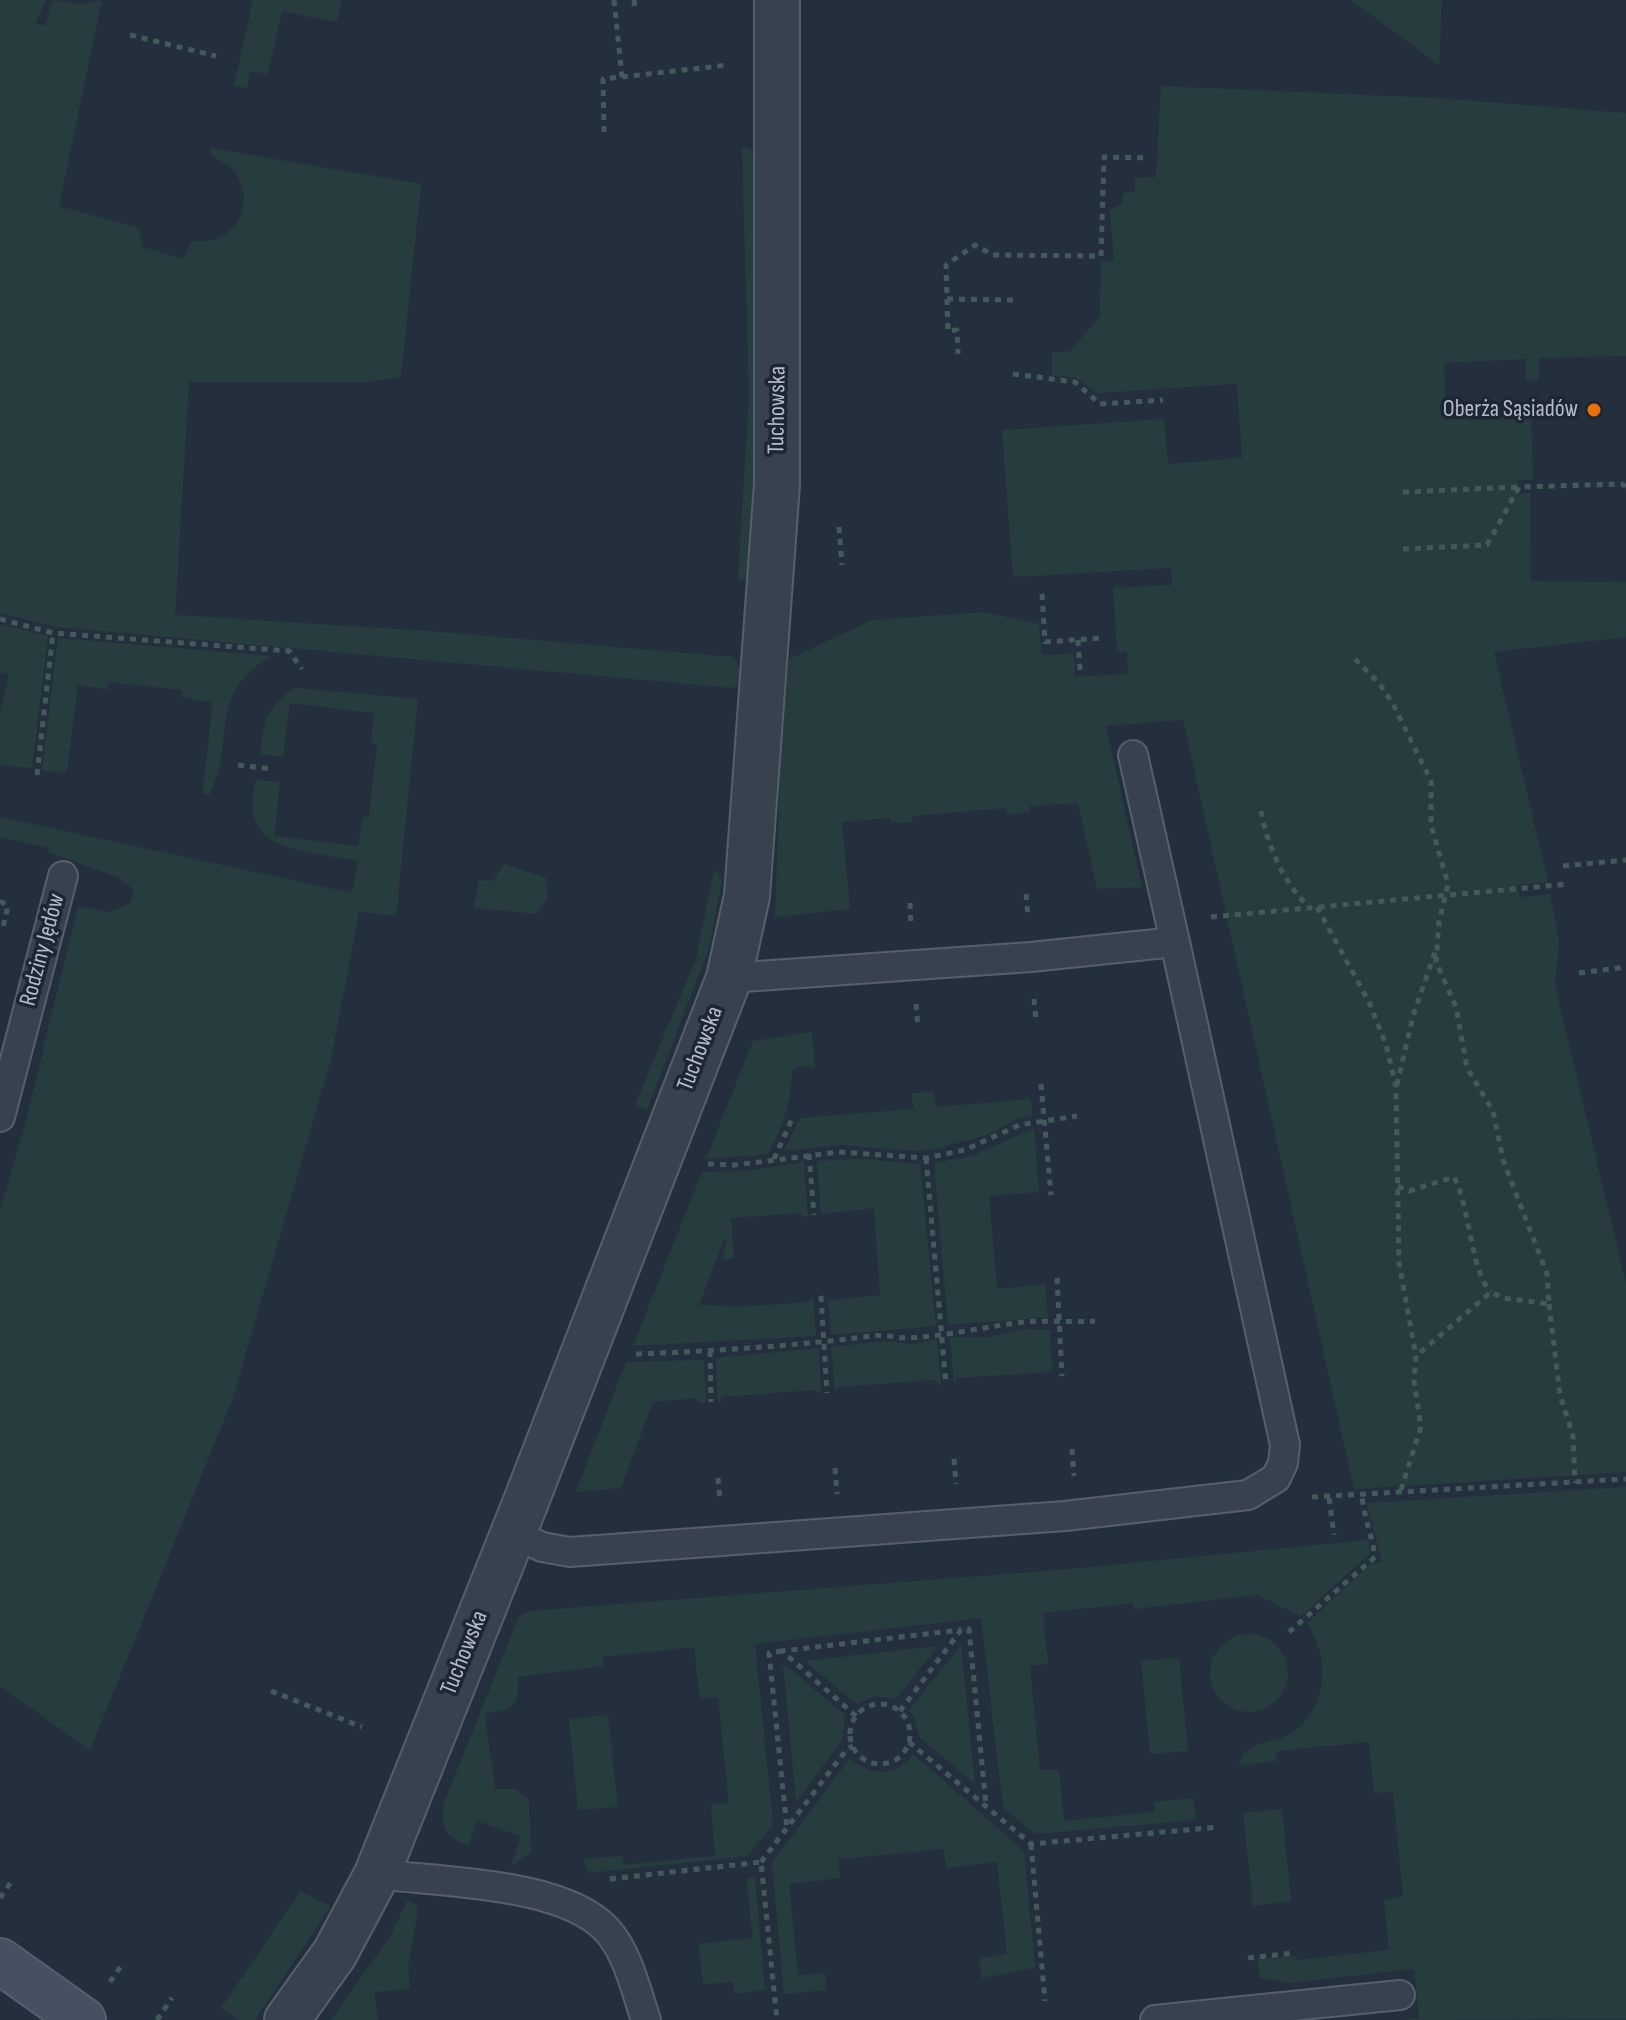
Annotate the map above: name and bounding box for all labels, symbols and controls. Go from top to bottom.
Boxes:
street label: Tuchowska [763,366,793,454]
place label: Oberża Sąsiadów [1443,396,1578,424]
marker: Oberża Sąsiadów [1585,401,1603,419]
street label: Rodziny Jędów [14,891,72,1009]
street label: Tuchowska [672,1003,730,1095]
street label: Tuchowska [435,1607,495,1699]

